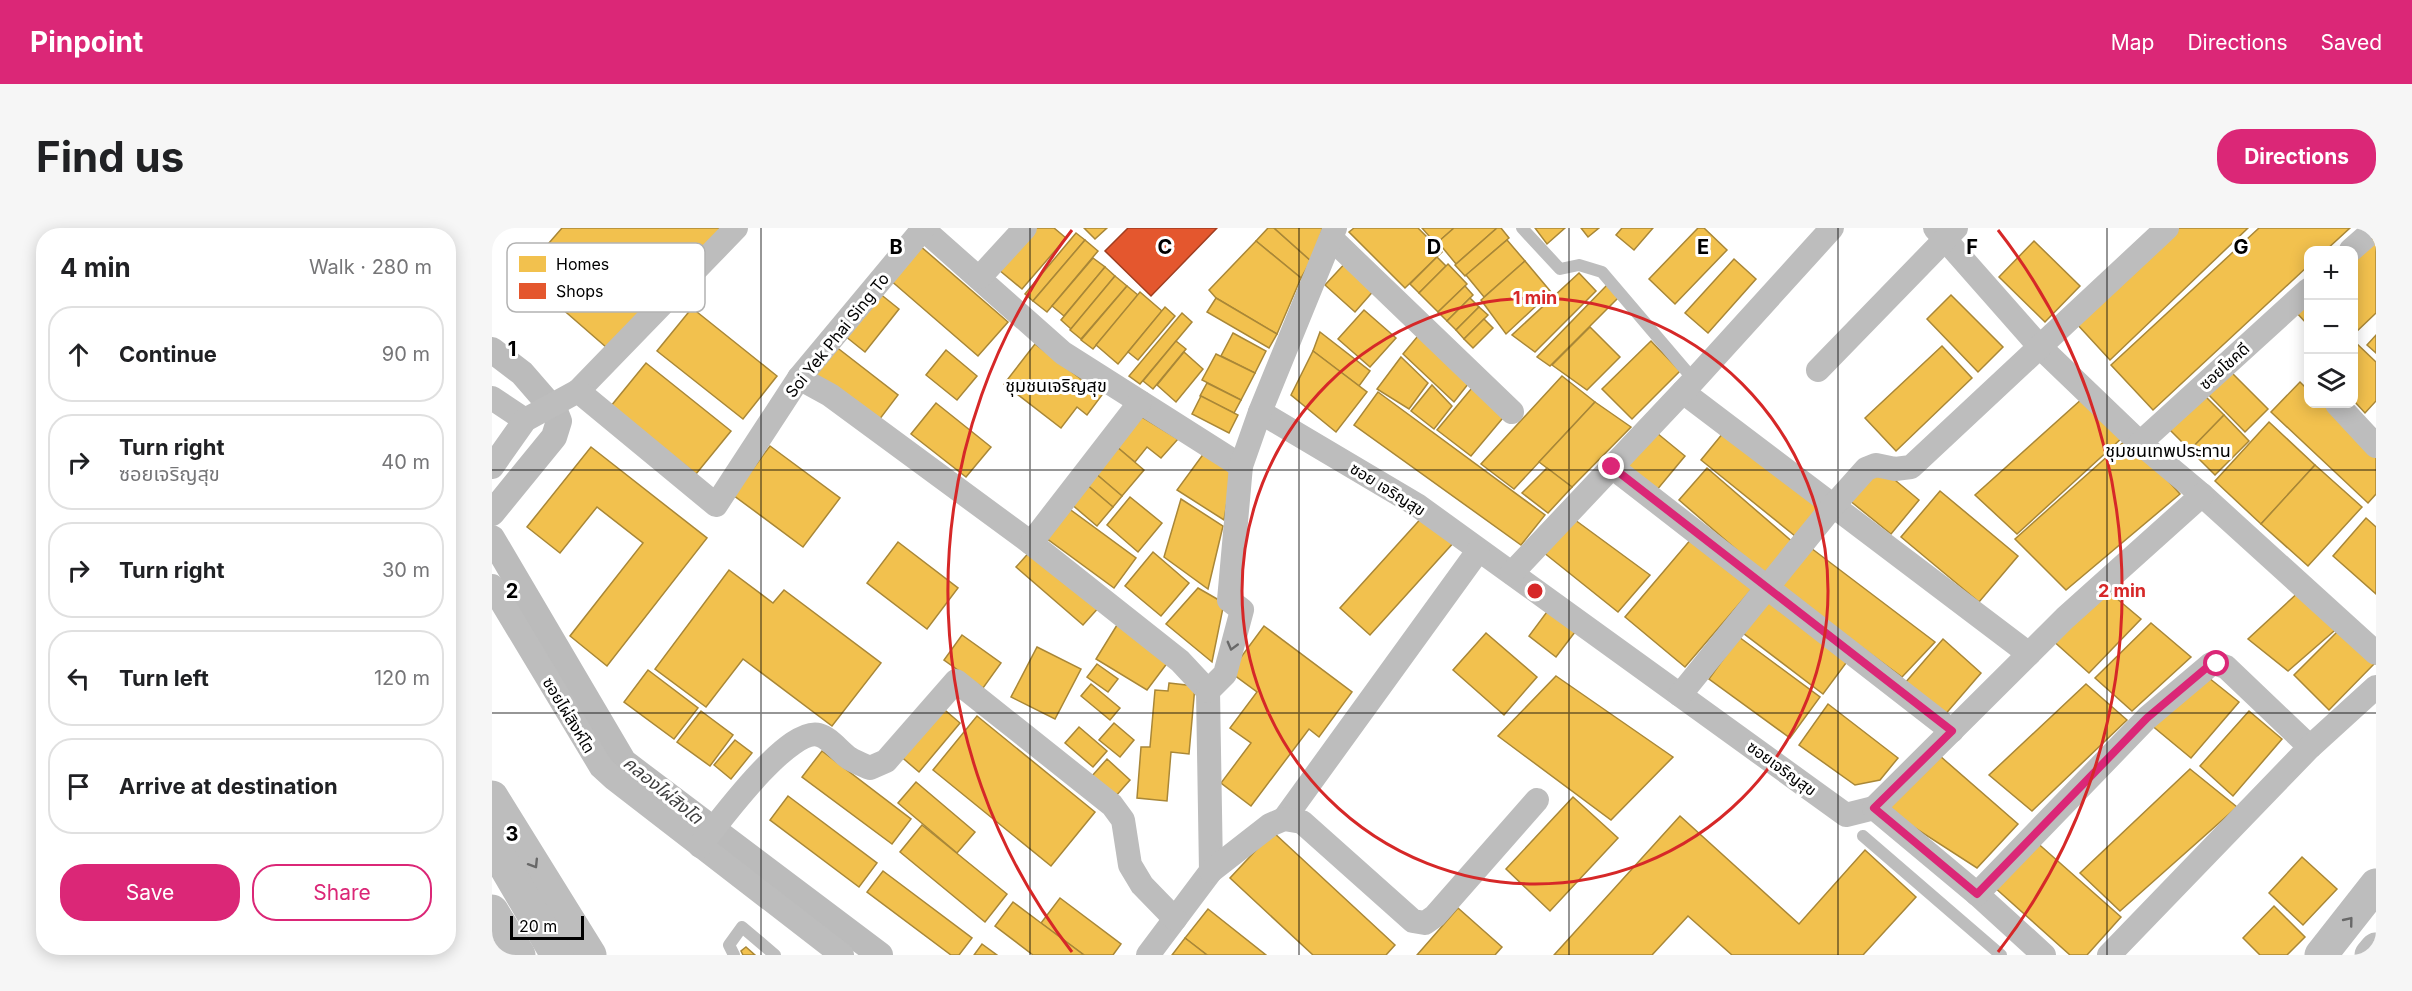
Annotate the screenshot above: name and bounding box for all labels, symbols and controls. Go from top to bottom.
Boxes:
text: Pinpoint [30,25,143,59]
text: Map [2111,30,2154,55]
text: Directions [2187,30,2288,55]
text: Saved [2321,30,2382,55]
button: Directions [2217,129,2376,184]
text: Find us [36,131,184,182]
text: B [889,235,903,259]
text: C [1158,235,1172,259]
text: D [1427,235,1441,259]
text: E [1697,235,1709,259]
text: F [1966,235,1978,259]
text: G [2233,235,2249,259]
legend [507,243,705,312]
map controls [2304,246,2358,408]
button: + [2304,246,2358,300]
text: 4 min [60,252,131,283]
text: Homes [556,254,609,274]
text: Walk · 280 m [309,255,432,279]
street label: Soi Yek Phai Sing To [781,269,893,401]
text: Shops [556,281,604,301]
text: 1 min [1513,287,1557,308]
button: − [2304,300,2358,354]
text: 1 [508,337,516,361]
icon: ahead [62,338,95,371]
street label: ซอยโชคดี [2195,338,2253,394]
text: Continue [119,341,217,367]
text: 90 m [382,342,430,366]
button: layers [2304,354,2358,408]
district label: ชุมชนเจริญสุข [1005,375,1107,397]
text: Turn right [119,434,225,460]
district label: ชุมชนเทพประทาน [2105,440,2231,462]
icon: right [62,446,95,479]
text: 40 m [381,450,430,474]
route end [1598,453,1624,479]
street label: ซอย เจริญสุข [1347,458,1429,520]
text: ซอยเจริญสุข [119,462,220,486]
icon: right [62,554,95,587]
text: Turn right [119,557,225,583]
text: 30 m [382,558,430,582]
text: 2 [506,579,518,603]
text: 2 min [2098,580,2146,601]
centre of rings [1525,581,1545,601]
one-way arrow [1227,640,1240,650]
route start [2203,650,2229,676]
icon: left [62,662,95,695]
text: Turn left [119,665,209,691]
text: 120 m [374,666,430,690]
street label: ซอยไผ่สิงห์โต [539,673,599,757]
street label: ซอยเจริญสุข [1744,736,1820,800]
water label: คลองไผ่สิงโต [619,752,708,829]
icon: arrive [62,770,95,803]
text: Arrive at destination [119,773,338,799]
text: 3 [506,822,518,846]
one-way arrow [527,858,538,869]
button: Save [60,864,240,921]
button: Share [252,864,432,921]
scale bar [510,913,584,940]
text: 20 m [519,916,557,936]
one-way arrow [2342,917,2353,928]

